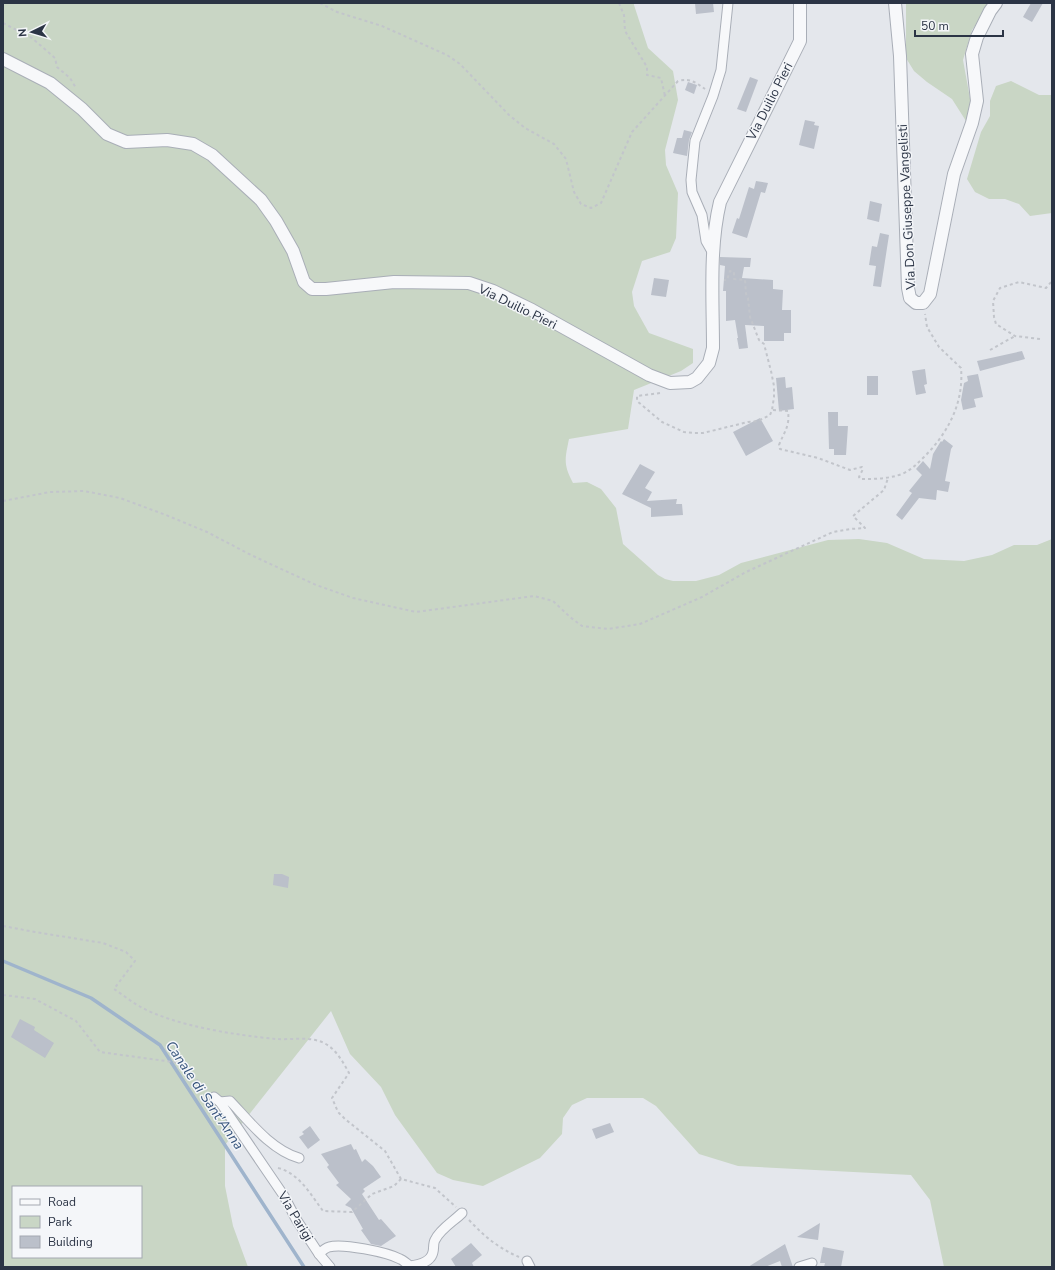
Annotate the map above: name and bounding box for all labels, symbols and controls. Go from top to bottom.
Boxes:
north arrow [12,12,52,52]
scale bar [915,12,1003,38]
text: 50 m [921,18,949,34]
text: N [15,28,30,38]
street label: Via Duilio Pieri [742,59,797,144]
street label: Via Don Giuseppe Vangelisti [894,124,920,291]
street label: Via Duilio Pieri [474,280,560,334]
water label: Canale di Sant'Anna [161,1037,248,1153]
legend [12,1186,142,1258]
street label: Via Parigi [273,1187,317,1245]
text: Road [48,1194,76,1210]
text: Park [48,1214,73,1230]
text: Building [48,1234,93,1250]

